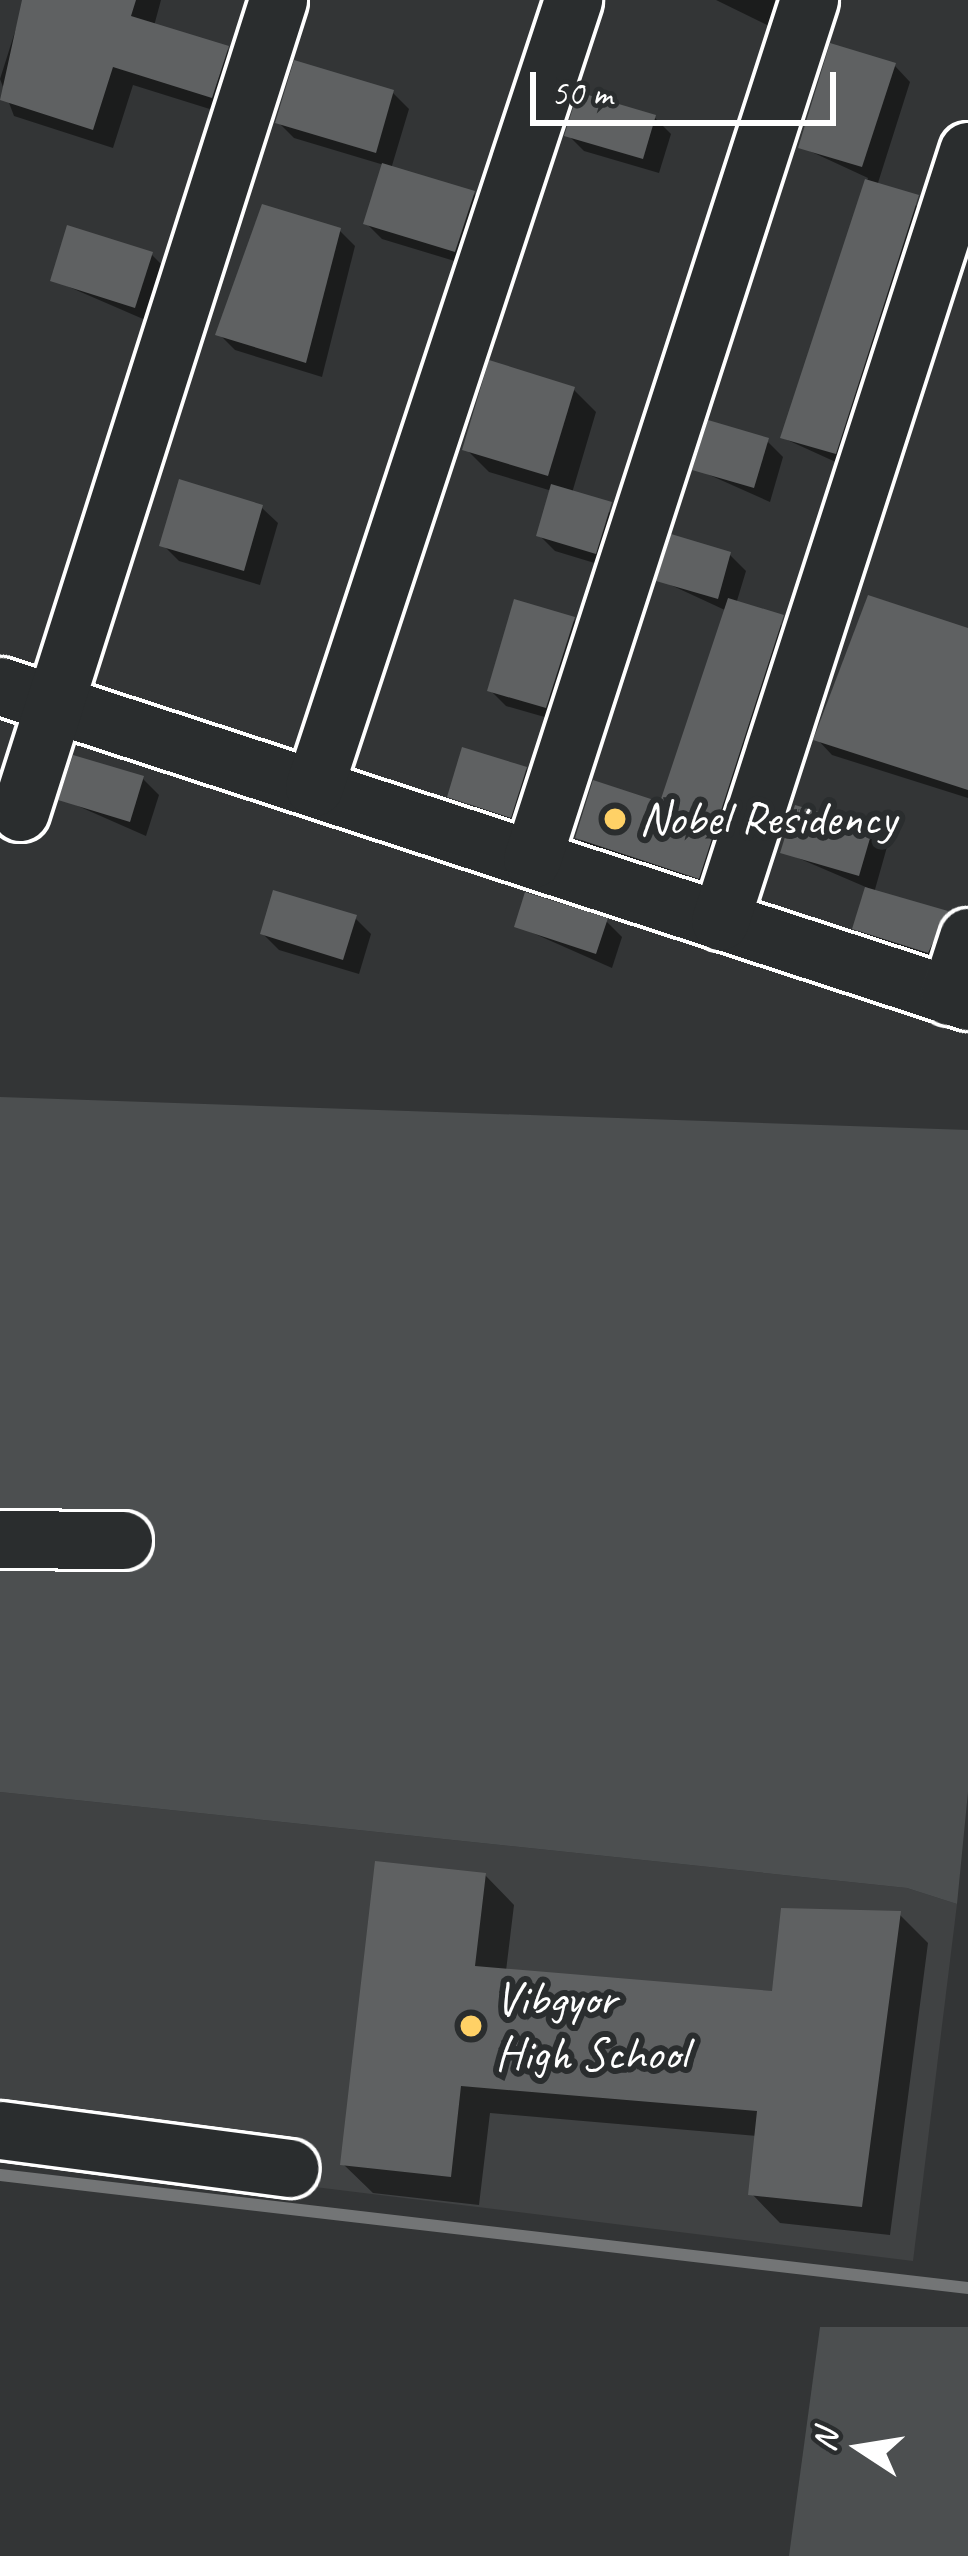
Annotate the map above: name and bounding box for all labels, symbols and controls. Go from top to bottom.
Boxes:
scale bar [536,48,842,122]
text: 50 m [551,70,612,116]
place label: Nobel Residency [639,790,897,848]
marker: Nobel Residency [602,806,628,832]
place label: Vibgyor High School [495,1969,685,2082]
marker: Vibgyor High School [458,2013,484,2039]
north arrow [800,2388,920,2508]
text: N [802,2426,847,2455]

